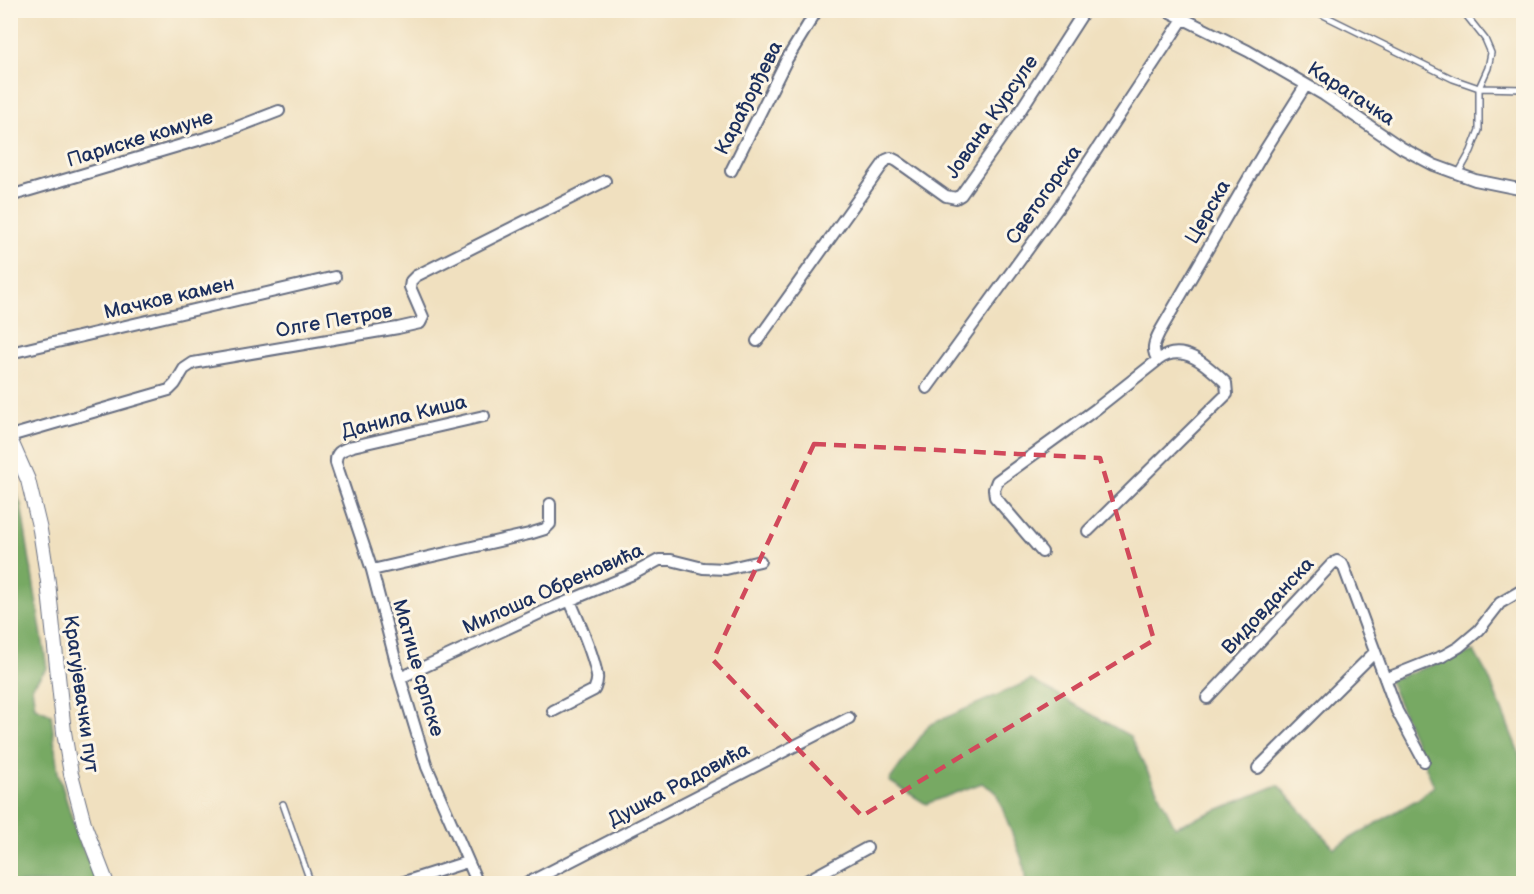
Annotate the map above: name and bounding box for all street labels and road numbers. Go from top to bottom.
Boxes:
street label: Карађорђева [710,37,788,159]
street label: Јована Курсуле [940,50,1044,184]
street label: Карагачка [1303,57,1399,131]
street label: Париске комуне [64,105,216,173]
street label: Светогорска [1001,141,1087,249]
street label: Церска [1180,176,1236,248]
street label: Мачков камен [101,271,237,325]
street label: Олге Петров [274,299,395,343]
street label: Данила Киша [339,390,469,444]
street label: Милоша Обреновића [459,538,647,640]
street label: Видовданска [1217,552,1319,660]
street label: Матице српске [387,597,449,739]
street label: Крагујевачки пут [58,614,104,775]
street label: Душка Радовића [604,738,754,832]

